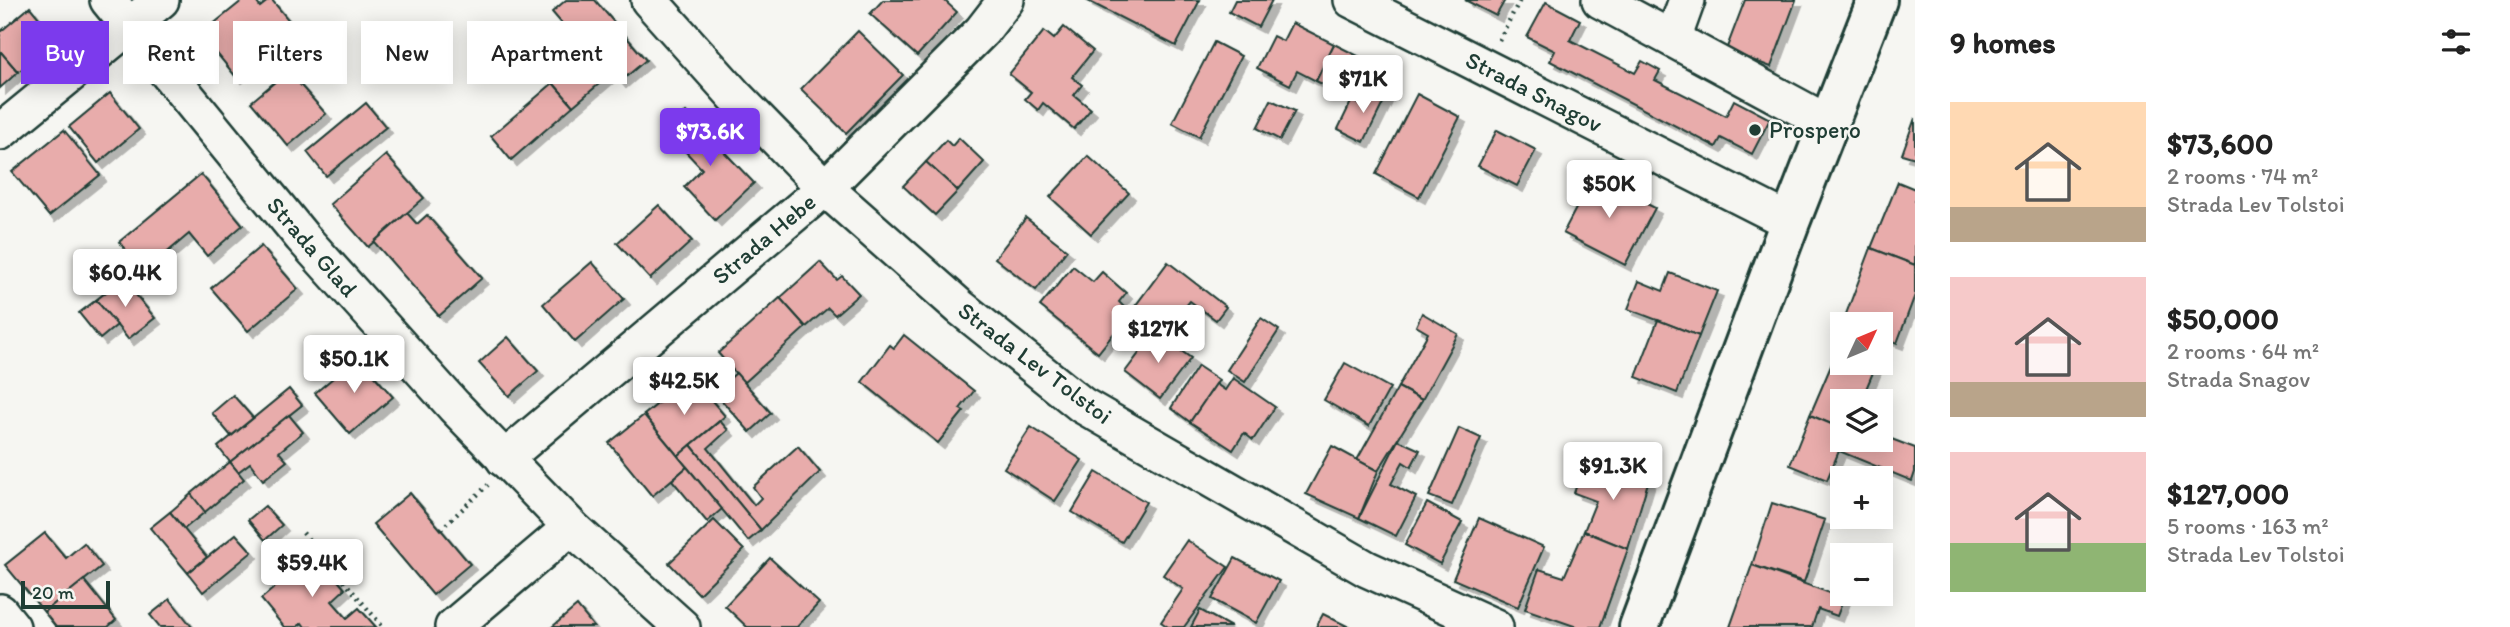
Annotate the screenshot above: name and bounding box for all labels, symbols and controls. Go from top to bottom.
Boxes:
chip: Buy [21,21,109,84]
chip: Rent [123,21,219,84]
chip: Filters [233,21,347,84]
chip: New [361,21,453,84]
chip: Apartment [467,21,627,84]
icon: filters [2437,23,2475,61]
text: 9 homes [1950,24,2056,61]
street label: Strada Snagov [1461,45,1607,138]
pin: $71K [1322,55,1404,115]
text: $71K [1339,64,1387,92]
pin: $73.6K [653,108,767,168]
place label: Prospero [1769,115,1861,144]
text: $73.6K [676,117,744,145]
marker: Prospero [1747,122,1763,138]
text: $73,600 [2167,125,2273,162]
icon: home [2006,130,2090,214]
pin: $50K [1568,160,1650,220]
text: 2 rooms · 74 m² [2167,162,2319,190]
text: $50K [1583,169,1635,197]
street label: Strada Hebe [706,187,821,290]
text: Strada Lev Tolstoi [2167,190,2344,218]
street label: Strada Glad [261,191,364,303]
pin: $60.4K [68,250,182,309]
text: $60.4K [89,258,161,286]
street label: Strada Lev Tolstoi [953,295,1118,430]
text: $50,000 [2167,300,2279,337]
icon: home [2006,305,2090,389]
pin: $127K [1109,306,1207,365]
north arrow [1830,312,1894,374]
map controls [1830,312,1893,606]
text: $127K [1128,314,1188,342]
pin: $50.1K [297,336,411,395]
text: 2 rooms · 64 m² [2167,337,2319,365]
text: $50.1K [320,344,388,372]
pin: $42.5K [627,358,741,417]
text: Strada Snagov [2167,365,2310,393]
text: $42.5K [649,366,719,394]
button: layers [1830,389,1893,452]
pin: $91.3K [1556,442,1670,502]
text: $91.3K [1579,451,1647,479]
button: + [1830,466,1893,529]
text: $127,000 [2167,475,2289,512]
icon: home [2006,480,2090,564]
text: 5 rooms · 163 m² [2167,512,2329,540]
pin: $59.4K [255,540,369,599]
text: Strada Lev Tolstoi [2167,540,2344,568]
button: − [1830,543,1893,606]
text: $59.4K [277,548,347,576]
scale bar [21,578,110,610]
text: 20 m [32,581,74,604]

